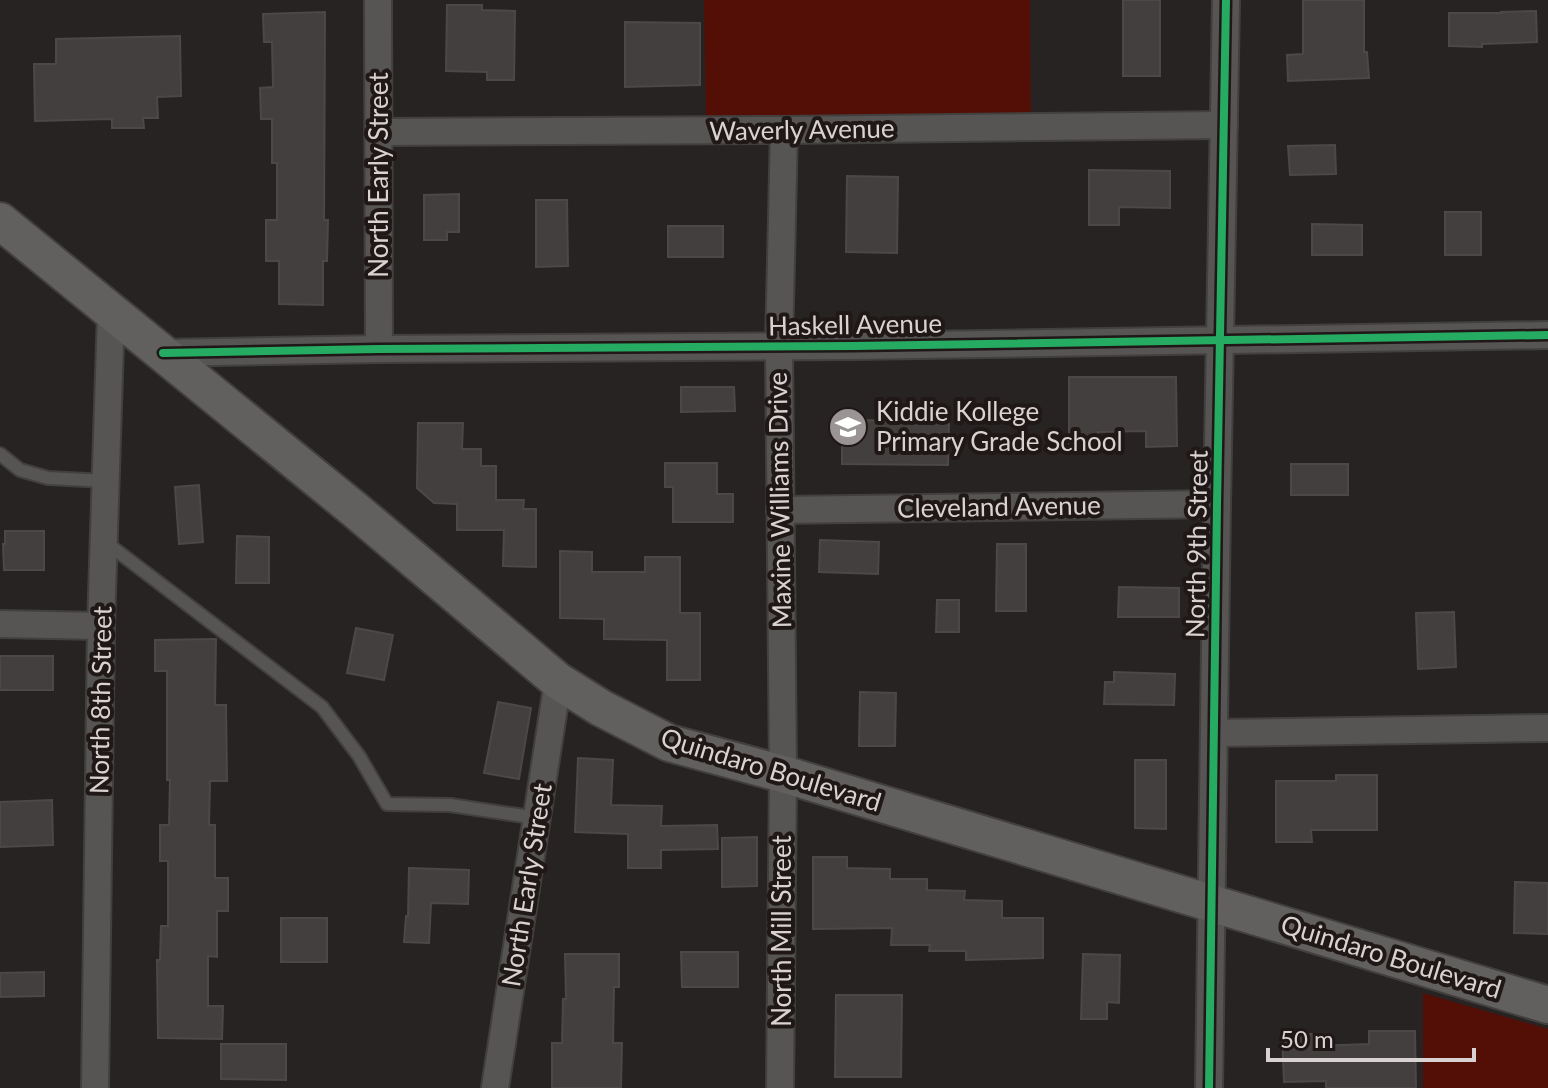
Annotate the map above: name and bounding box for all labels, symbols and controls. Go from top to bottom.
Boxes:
street label: North Early Street [362,72,394,278]
street label: Waverly Avenue [709,111,895,147]
street label: Haskell Avenue [768,306,942,342]
street label: Maxine Williams Drive [761,372,797,628]
place label: Kiddie Kollege Primary Grade School [876,395,1123,457]
school or university icon: Kiddie Kollege Primary Grade School [827,406,869,448]
street label: North 9th Street [1178,449,1214,638]
street label: Cleveland Avenue [897,488,1101,524]
street label: North 8th Street [82,605,118,794]
street label: Quindaro Boulevard [657,720,885,818]
street label: North Early Street [494,780,558,989]
street label: North Mill Street [765,834,797,1027]
street label: Quindaro Boulevard [1277,907,1505,1005]
scale bar [1268,1012,1474,1062]
text: 50 m [1280,1024,1334,1053]

